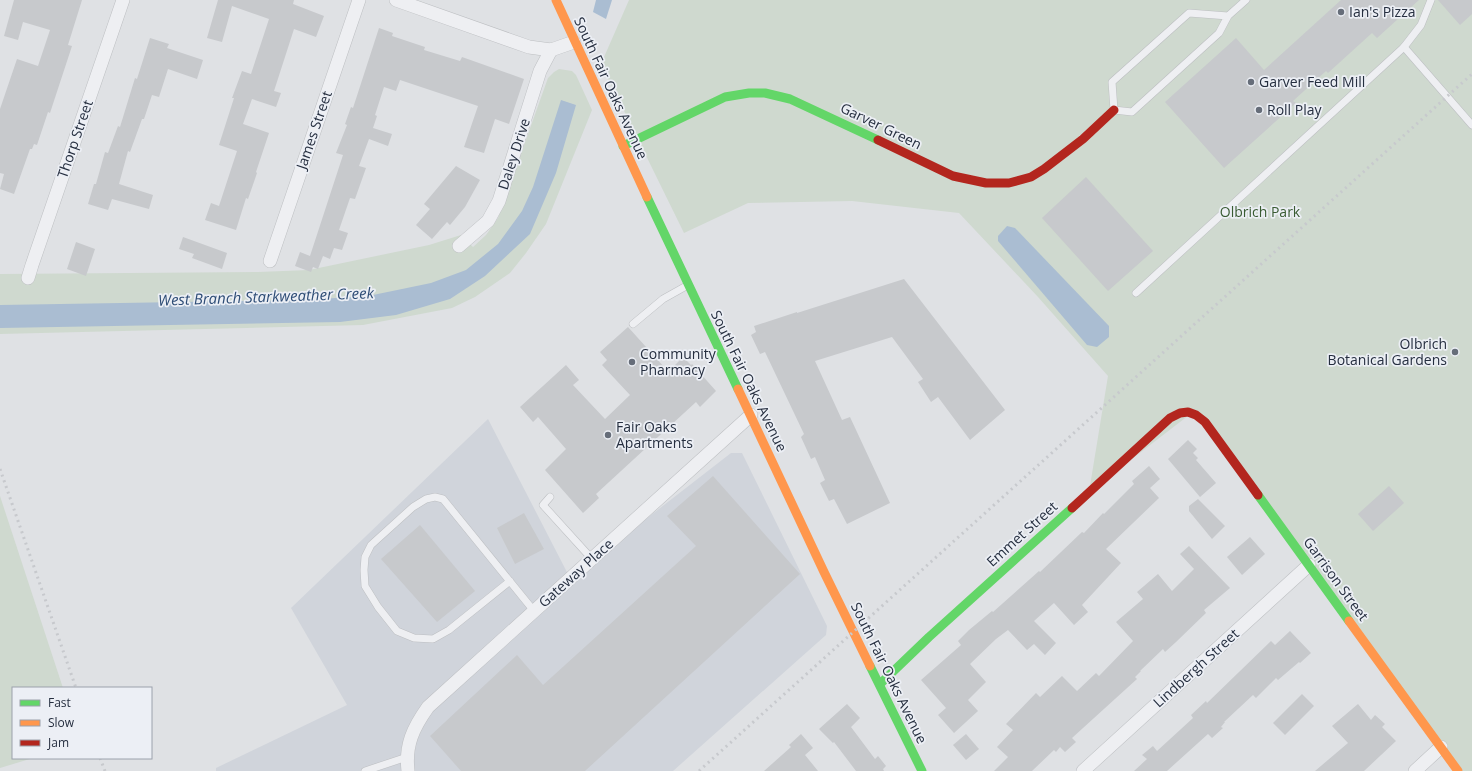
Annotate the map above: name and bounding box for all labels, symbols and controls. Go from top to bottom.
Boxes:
place label: Ian's Pizza [1349,2,1416,21]
marker: Ian's Pizza [1336,7,1346,17]
street label: South Fair Oaks Avenue [570,14,653,162]
place label: Garver Feed Mill [1259,72,1365,91]
marker: Garver Feed Mill [1246,77,1256,87]
street label: James Street [291,88,336,173]
street label: Thorp Street [52,97,97,181]
street label: Garver Green [837,98,925,153]
place label: Roll Play [1267,100,1323,119]
marker: Roll Play [1254,105,1264,115]
street label: Daley Drive [493,115,534,192]
park label: Olbrich Park [1220,202,1301,221]
water label: West Branch Starkweather Creek [158,282,375,310]
street label: South Fair Oaks Avenue [707,307,792,455]
place label: Olbrich Botanical Gardens [1328,334,1447,369]
place label: Community Pharmacy [640,344,717,379]
marker: Olbrich Botanical Gardens [1450,347,1460,357]
marker: Community Pharmacy [627,357,637,367]
place label: Fair Oaks Apartments [616,417,693,452]
marker: Fair Oaks Apartments [603,430,613,440]
street label: Emmet Street [982,497,1061,571]
street label: Garrison Street [1300,533,1373,624]
street label: Gateway Place [534,534,617,611]
street label: South Fair Oaks Avenue [847,599,932,747]
street label: Lindbergh Street [1149,624,1243,711]
legend [12,687,152,759]
text: Fast [48,694,71,711]
text: Slow [48,714,75,731]
text: Jam [47,734,69,751]

